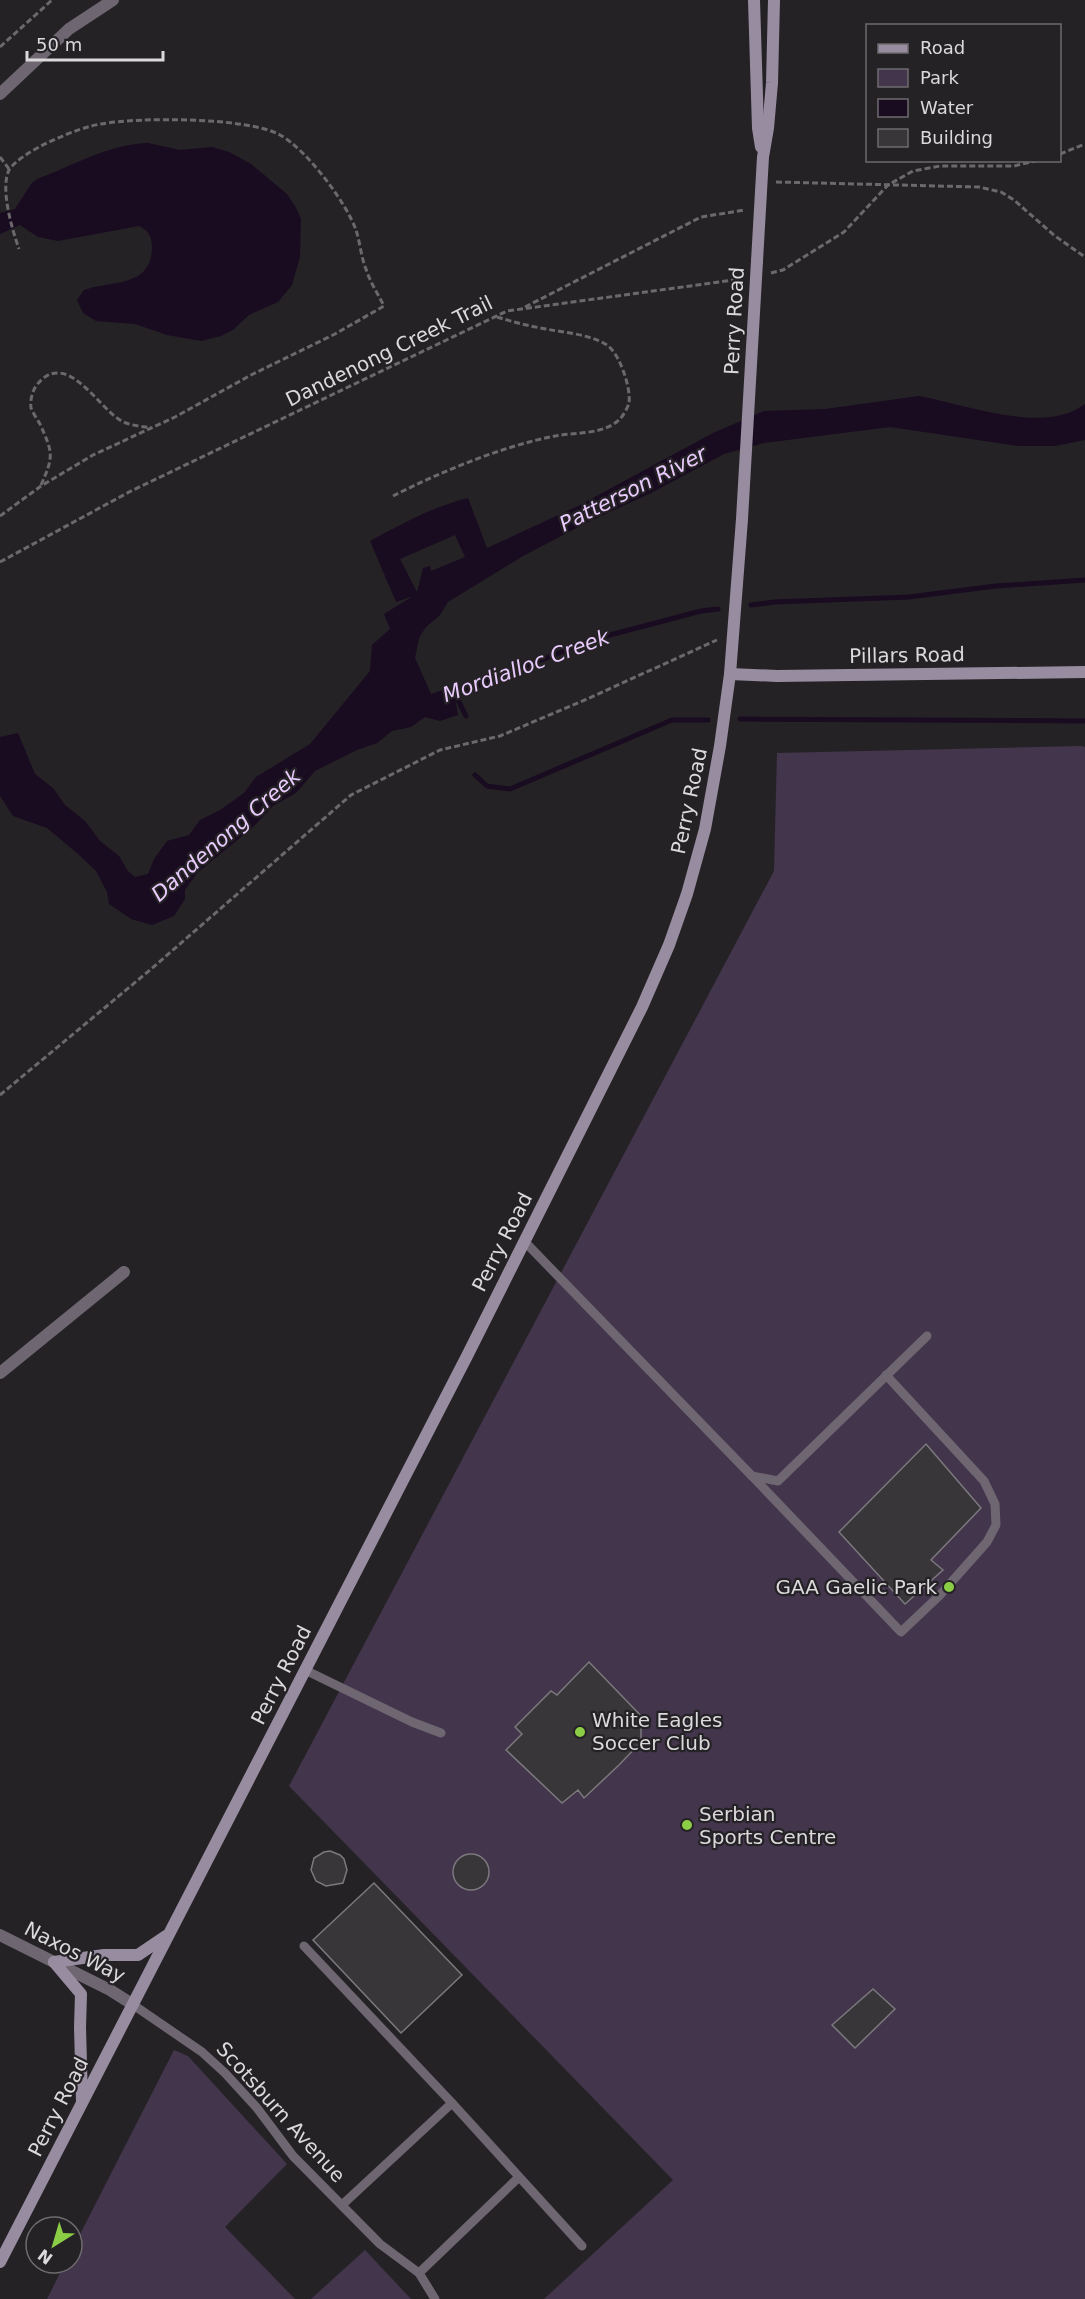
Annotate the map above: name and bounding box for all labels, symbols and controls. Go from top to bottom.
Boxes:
scale bar [27,24,164,62]
legend [866,24,1061,162]
text: 50 m [36,34,82,55]
text: Road [920,37,965,58]
text: Park [920,67,959,88]
text: Water [920,97,974,118]
text: Building [920,127,993,148]
street label: Perry Road [719,266,749,376]
street label: Dandenong Creek Trail [282,290,496,412]
water label: Patterson River [555,441,712,536]
water label: Mordialloc Creek [439,624,613,707]
street label: Pillars Road [849,642,965,668]
street label: Perry Road [666,746,712,856]
water label: Dandenong Creek [147,763,306,906]
street label: Perry Road [467,1188,537,1296]
place label: GAA Gaelic Park [775,1575,937,1599]
marker: GAA Gaelic Park [942,1580,956,1594]
street label: Perry Road [246,1621,316,1729]
place label: White Eagles Soccer Club [592,1708,722,1755]
marker: White Eagles Soccer Club [573,1725,587,1739]
place label: Serbian Sports Centre [699,1802,836,1849]
marker: Serbian Sports Centre [680,1818,694,1832]
street label: Naxos Way [21,1916,130,1988]
street label: Scotsburn Avenue [212,2037,350,2187]
street label: Perry Road [23,2053,93,2161]
north arrow [24,2215,84,2275]
text: N [34,2245,56,2268]

